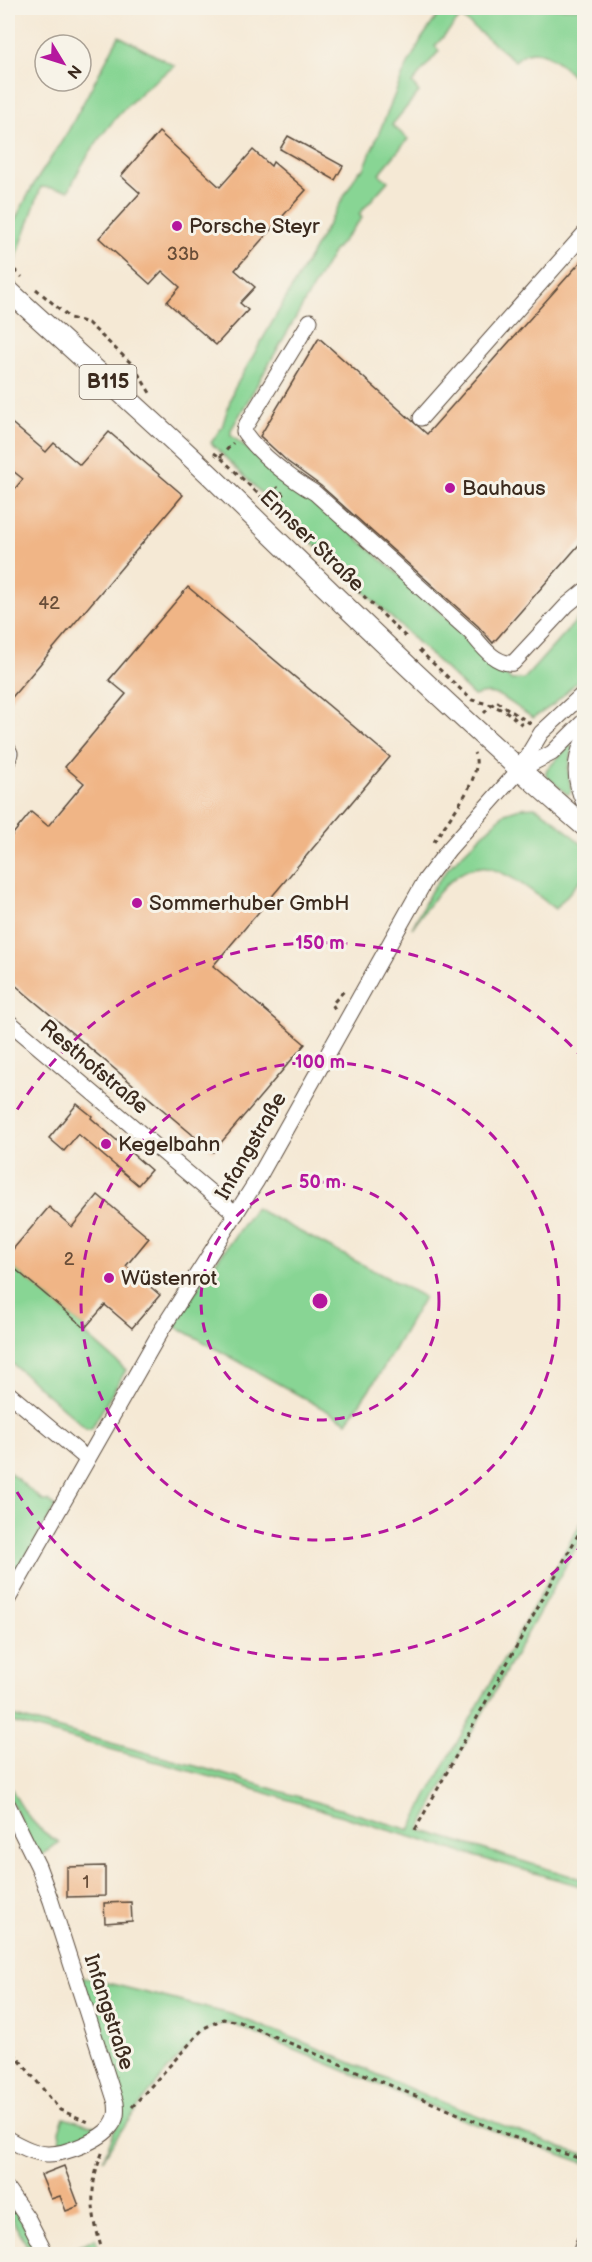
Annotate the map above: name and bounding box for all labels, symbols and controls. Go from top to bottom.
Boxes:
north arrow [33,33,93,93]
text: N [62,61,85,82]
place label: Porsche Steyr [189,214,320,239]
marker: Porsche Steyr [170,219,184,233]
house number: 33b [167,244,199,265]
road number: B115 [80,365,136,399]
place label: Bauhaus [462,476,546,501]
marker: Bauhaus [443,481,457,495]
street label: Ennser Straße [255,485,369,597]
house number: 42 [38,593,60,614]
place label: Sommerhuber GmbH [149,891,350,916]
marker: Sommerhuber GmbH [130,896,144,910]
text: 150 m [295,933,345,954]
street label: Resthofstraße [35,1014,153,1120]
text: 100 m [295,1052,345,1073]
street label: Infangstraße [210,1088,292,1204]
place label: Kegelbahn [118,1132,220,1157]
marker: Kegelbahn [99,1137,113,1151]
text: 50 m [299,1172,341,1193]
house number: 2 [64,1249,75,1270]
place label: Wüstenrot [121,1266,218,1291]
marker: Wüstenrot [102,1271,116,1285]
centre of rings [310,1291,330,1311]
house number: 1 [83,1872,89,1893]
street label: Infangstraße [79,1951,139,2073]

